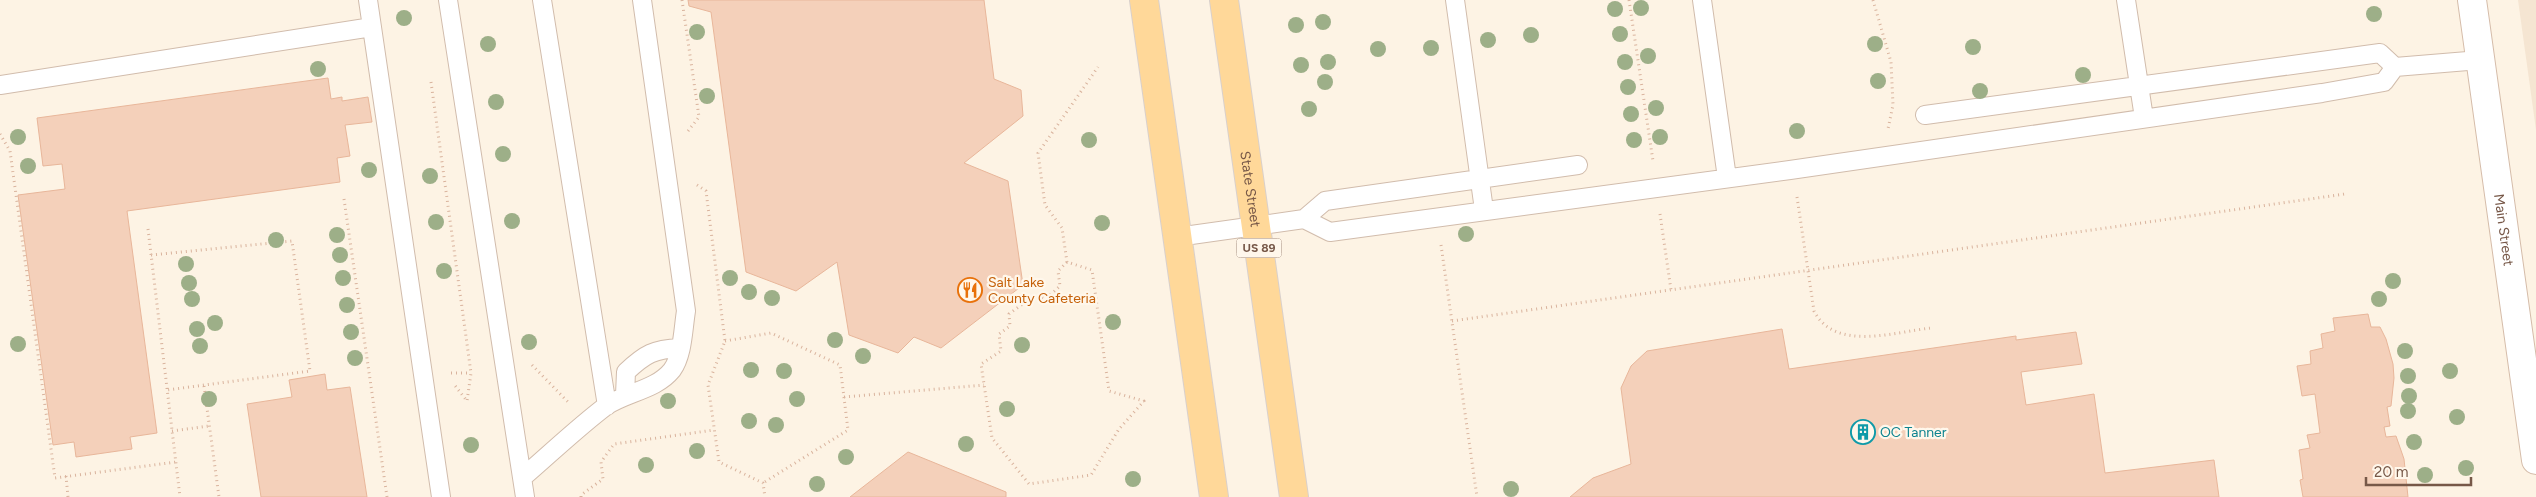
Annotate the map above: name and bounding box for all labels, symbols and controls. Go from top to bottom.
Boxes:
street label: State Street [1237,150,1264,228]
street label: Main Street [2491,193,2517,267]
road number: US 89 [1236,238,1282,258]
place label: Salt Lake County Cafeteria [988,274,1096,307]
restaurant icon: Salt Lake County Cafeteria [957,277,983,303]
building icon: OC Tanner [1850,419,1876,445]
place label: OC Tanner [1880,424,1947,441]
scale bar [2366,454,2471,486]
text: 20 m [2374,463,2408,481]

